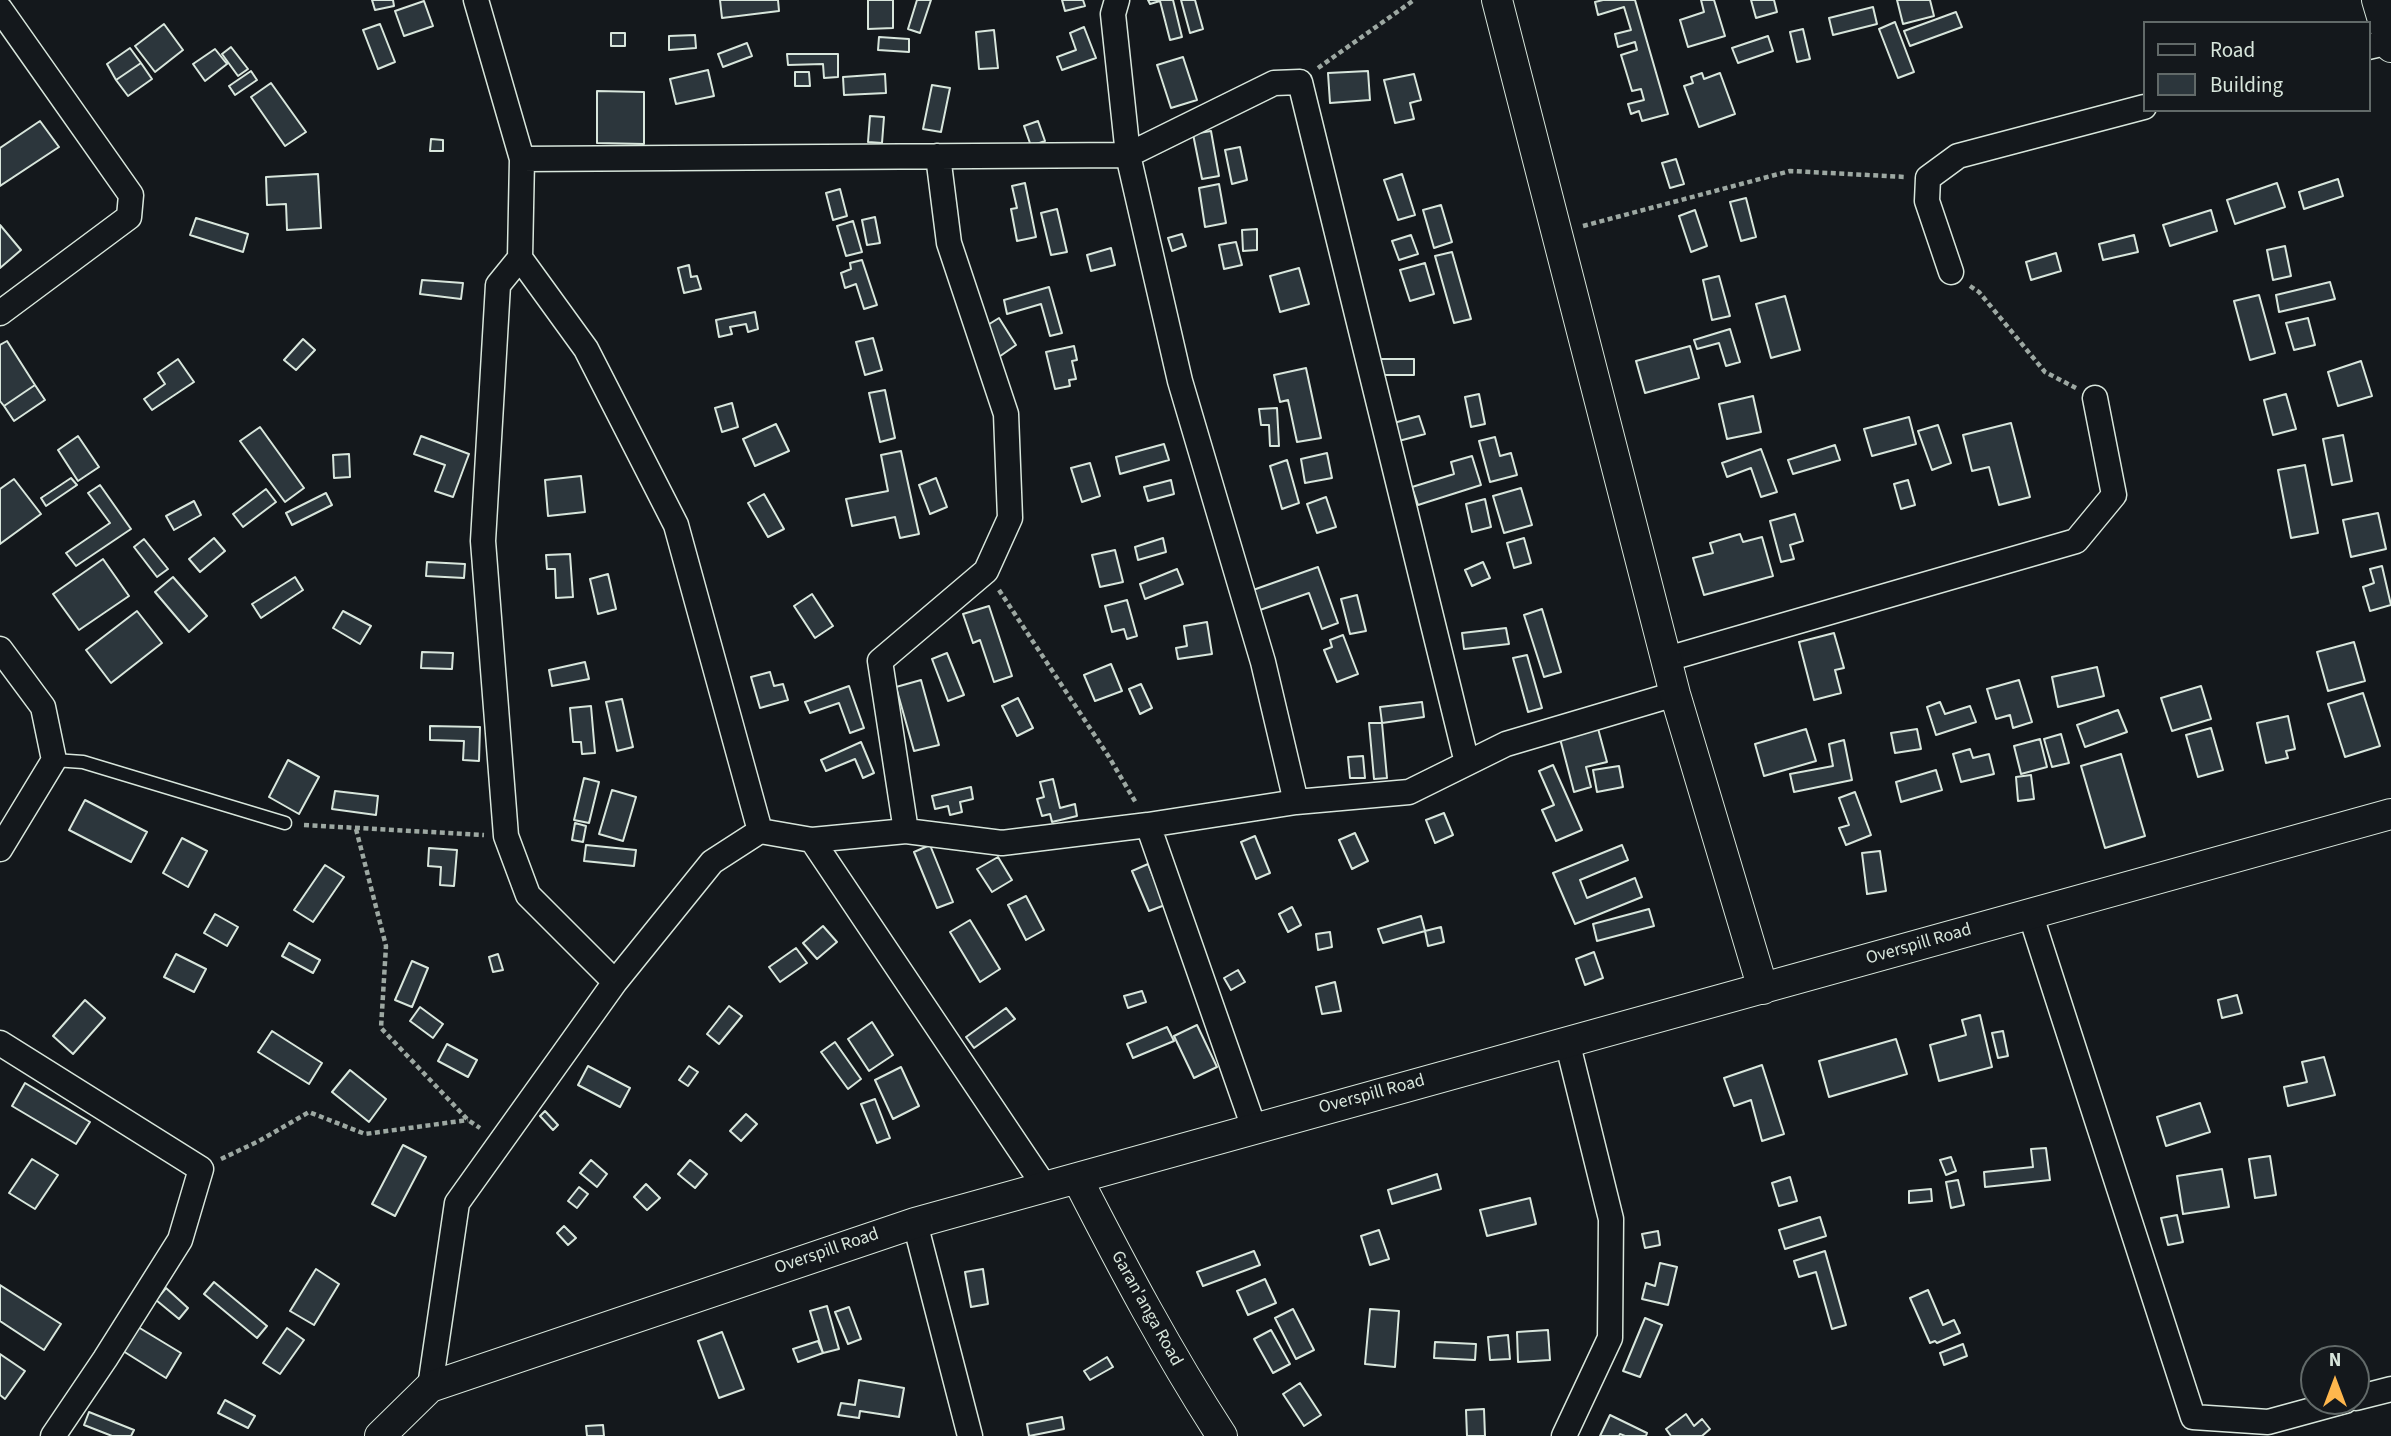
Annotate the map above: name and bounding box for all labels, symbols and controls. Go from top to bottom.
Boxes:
legend [2142,21,2370,112]
text: Road [2210,35,2255,65]
text: Building [2210,70,2283,100]
street label: Overspill Road [1864,920,1974,970]
street label: Overspill Road [1317,1070,1427,1120]
street label: Overspill Road [772,1224,882,1280]
street label: Garan'anga Road [1105,1248,1187,1370]
north arrow [2300,1345,2370,1415]
text: N [2329,1347,2341,1374]

